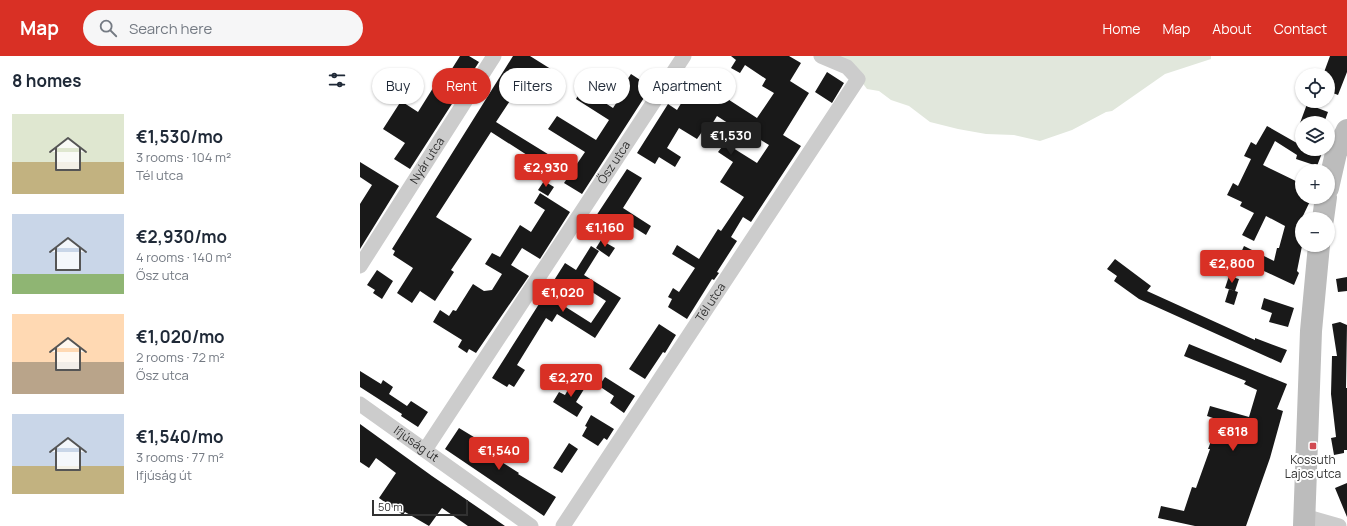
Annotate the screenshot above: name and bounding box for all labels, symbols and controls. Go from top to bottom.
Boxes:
search box [83,10,363,46]
text: Map [20,15,59,41]
icon: search [97,17,119,39]
text: Search here [129,18,212,39]
text: Home [1103,19,1140,38]
text: Map [1162,19,1190,38]
text: About [1212,19,1252,38]
text: Contact [1274,19,1327,38]
chip: Buy [372,68,424,104]
chip: Rent [432,68,491,104]
chip: Filters [499,68,566,104]
chip: New [574,68,630,104]
chip: Apartment [638,68,736,104]
map controls [1295,68,1335,252]
button: locate [1295,68,1335,108]
text: 8 homes [12,69,82,92]
icon: filters [326,69,348,91]
button: layers [1295,116,1335,156]
pin: €1,530 [698,122,764,156]
text: €1,530/mo [136,125,223,148]
text: €1,530 [710,126,752,144]
icon: home [44,130,92,178]
street label: Nyár utca [405,134,448,187]
street label: Ősz utca [593,137,634,187]
text: 3 rooms · 104 m² [136,148,231,166]
pin: €2,930 [513,154,579,188]
text: €2,930 [524,158,568,176]
button: + [1295,164,1335,204]
text: Tél utca [136,166,183,184]
button: − [1295,212,1335,252]
pin: €1,160 [572,214,638,248]
text: €1,160 [586,218,624,236]
text: €2,930/mo [136,225,227,248]
icon: home [44,230,92,278]
text: 4 rooms · 140 m² [136,248,232,266]
pin: €2,800 [1199,250,1265,284]
text: €2,800 [1209,254,1255,272]
text: Ősz utca [136,266,189,284]
pin: €1,020 [530,279,596,313]
street label: Tél utca [691,279,729,325]
text: €1,020 [542,283,584,301]
text: €1,020/mo [136,325,225,348]
icon: home [44,330,92,378]
text: 2 rooms · 72 m² [136,348,225,366]
pin: €2,270 [538,364,604,398]
text: Ősz utca [136,366,189,384]
text: €2,270 [549,368,593,386]
pin: €818 [1209,418,1257,452]
street label: Ifjúság út [390,422,443,466]
text: €818 [1218,422,1248,440]
text: €1,540/mo [136,425,224,448]
icon: home [44,430,92,478]
pin: €1,540 [466,437,532,471]
text: €1,540 [478,441,520,459]
marker: Kossuth Lajos utca [1308,441,1318,451]
text: 3 rooms · 77 m² [136,448,224,466]
place label: Kossuth Lajos utca [1285,451,1341,482]
text: Ifjúság út [136,466,192,484]
scale bar [372,498,468,517]
text: 50 m [378,499,403,514]

